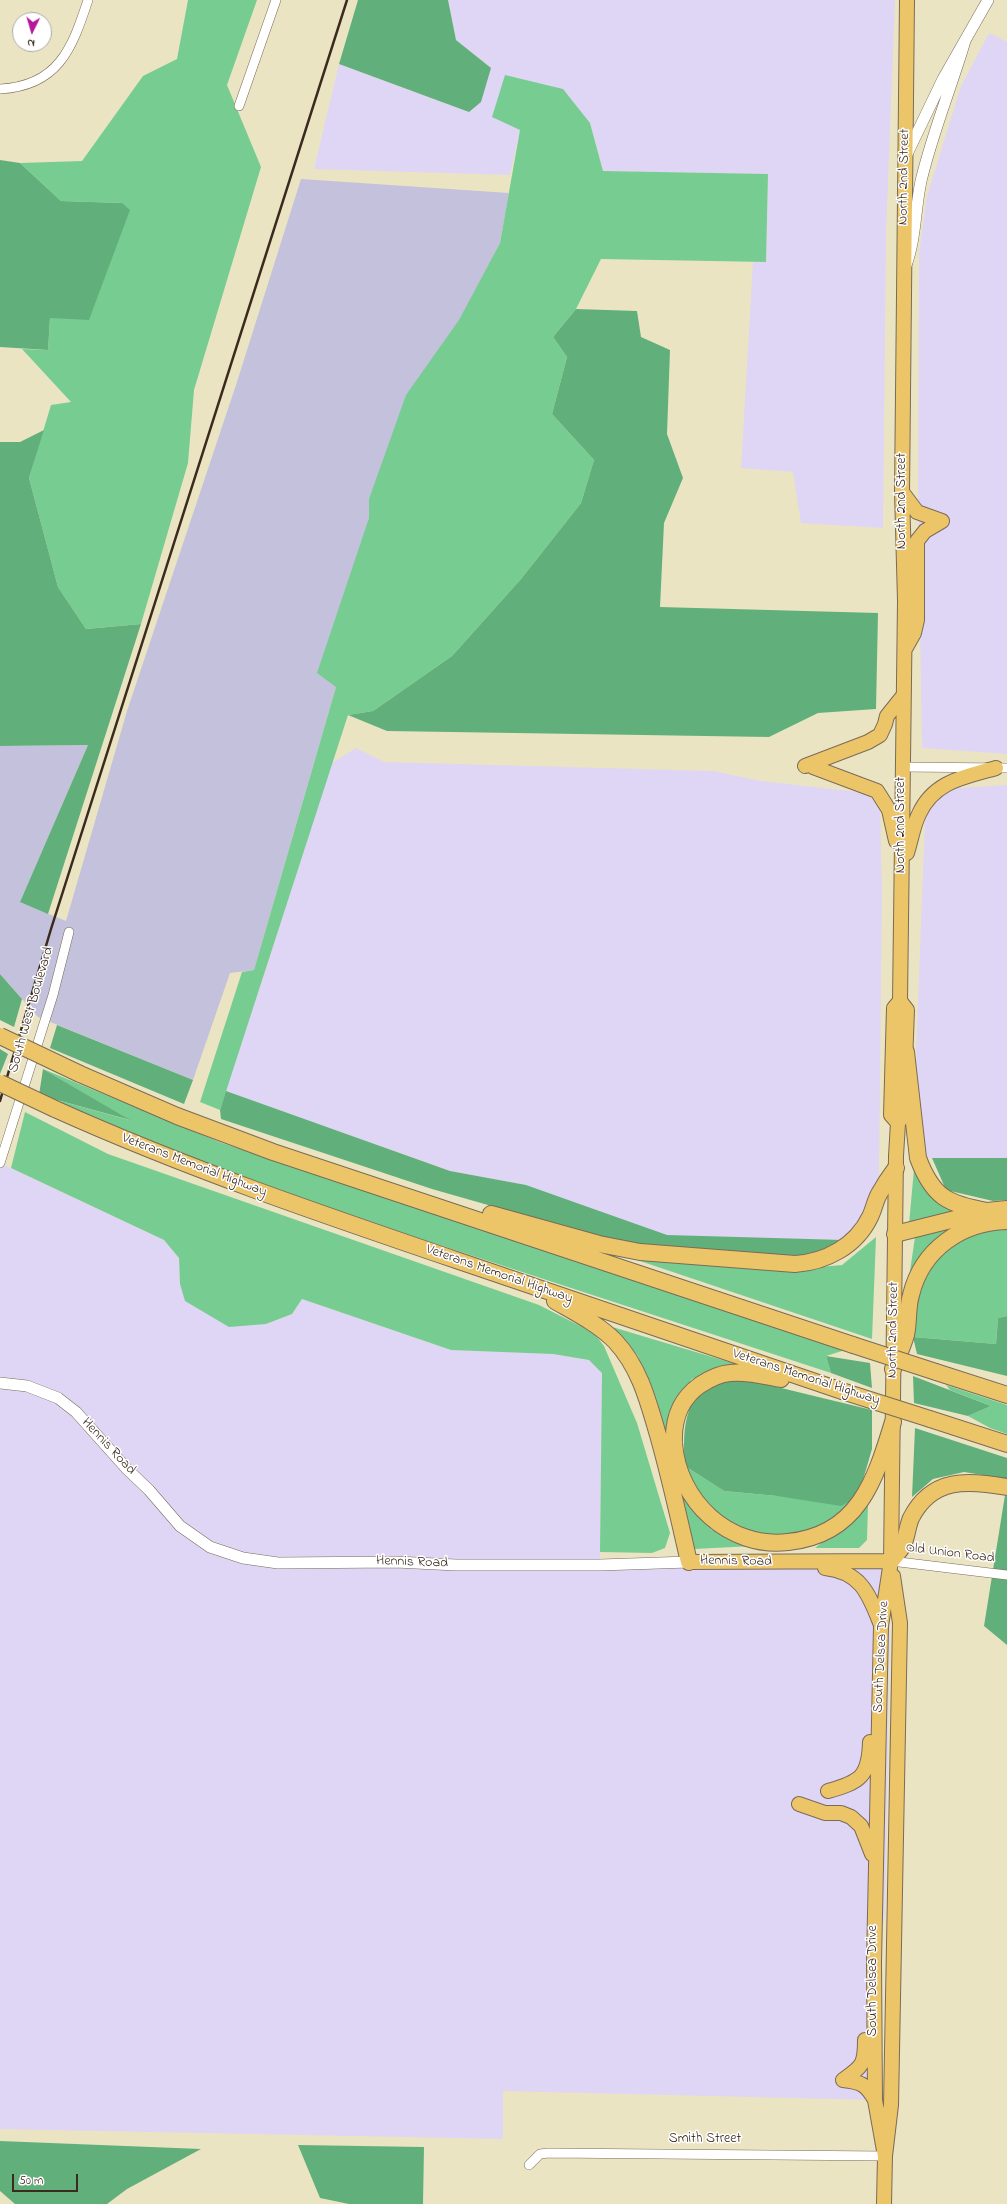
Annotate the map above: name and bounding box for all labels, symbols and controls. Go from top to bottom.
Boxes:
north arrow [12,12,52,52]
text: N [27,35,35,51]
street label: North 2nd Street [896,129,914,225]
street label: North 2nd Street [895,453,911,549]
street label: North 2nd Street [894,777,910,873]
street label: South West Boulevard [6,945,58,1075]
street label: Veterans Memorial Highway [119,1131,269,1201]
street label: Veterans Memorial Highway [423,1242,575,1308]
street label: North 2nd Street [885,1282,903,1378]
street label: Veterans Memorial Highway [730,1346,882,1410]
street label: Hennis Road [77,1415,139,1479]
street label: Old Union Road [905,1540,995,1568]
street label: Hennis Road [376,1553,448,1573]
street label: Hennis Road [700,1553,772,1571]
street label: South Delsea Drive [871,1601,893,1713]
street label: South Delsea Drive [866,1925,882,2037]
street label: Smith Street [669,2132,741,2148]
scale bar [14,2166,80,2192]
text: 50 m [19,2172,43,2190]

